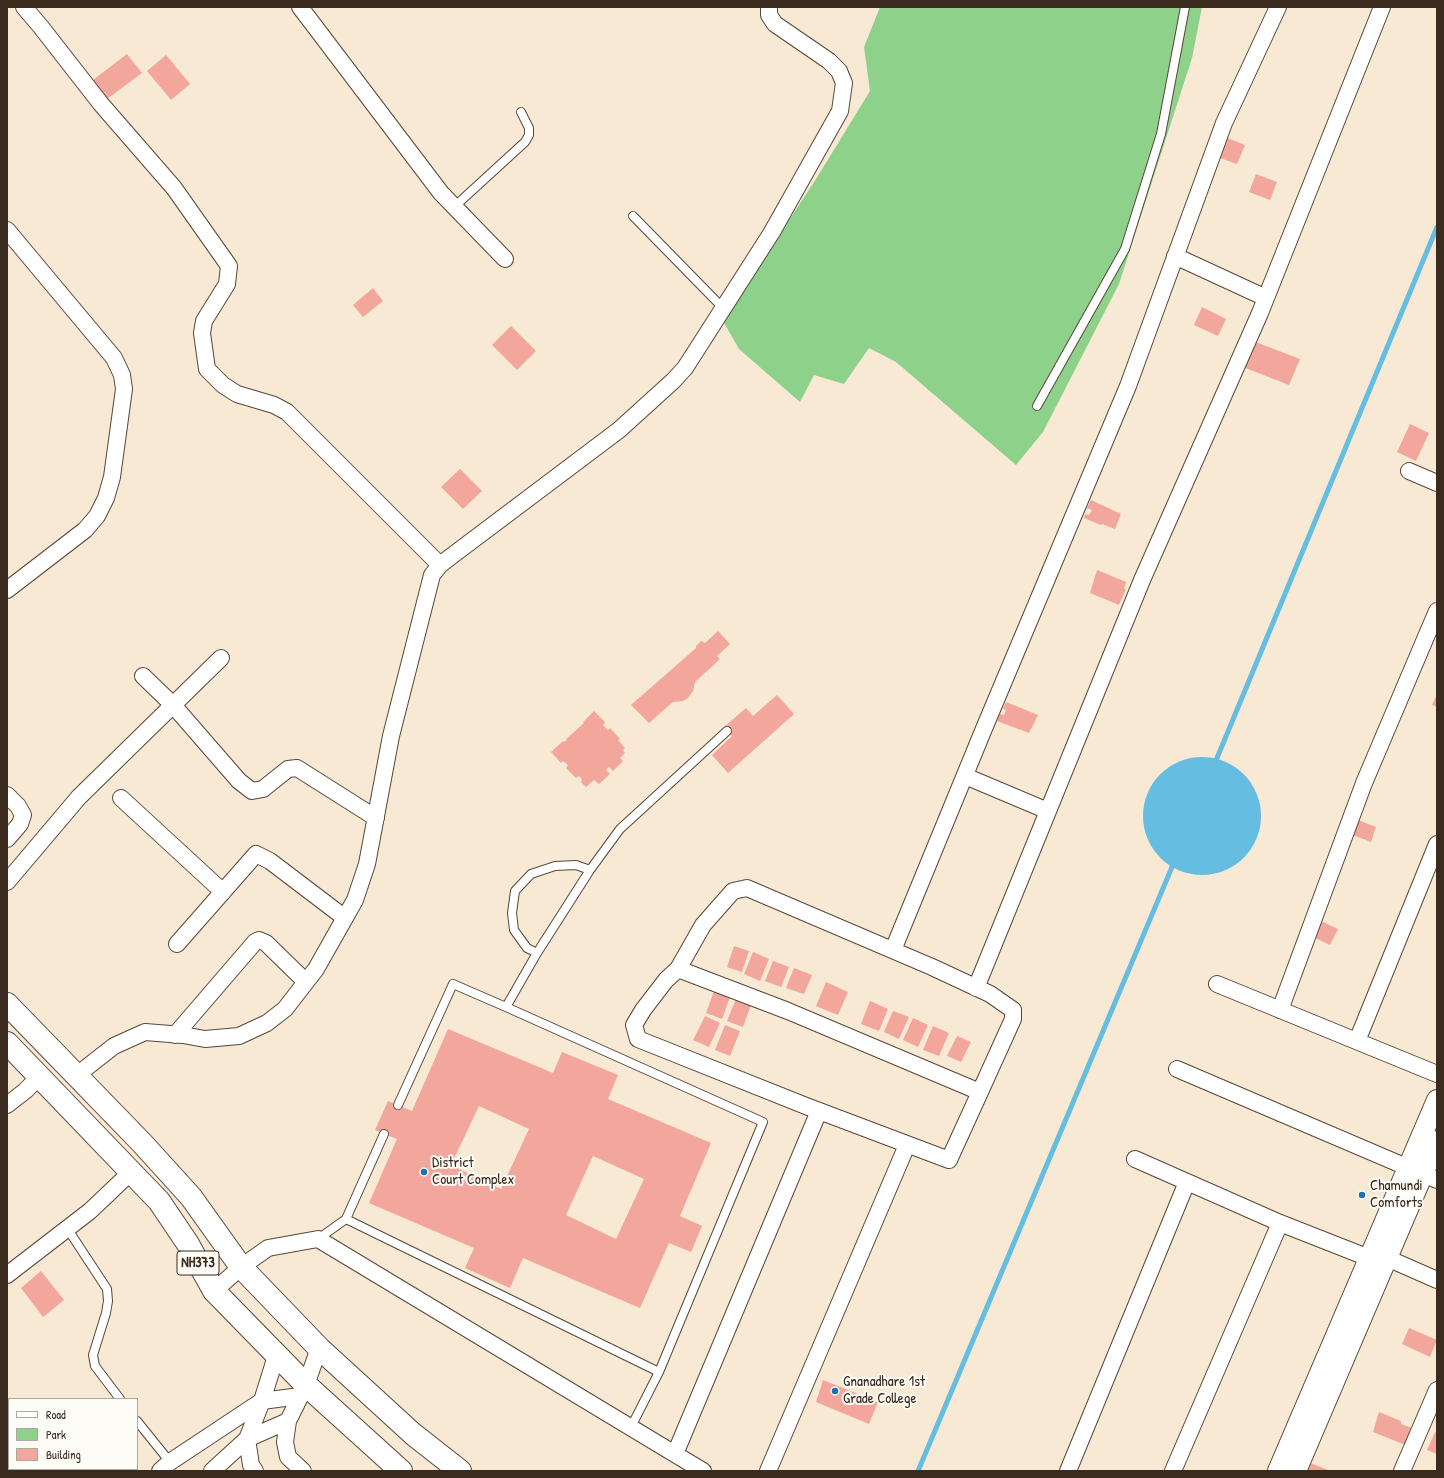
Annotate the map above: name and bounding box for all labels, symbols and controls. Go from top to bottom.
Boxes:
place label: District Court Complex [432,1154,514,1189]
marker: District Court Complex [419,1167,429,1177]
place label: Chamundi Comforts [1370,1177,1423,1212]
marker: Chamundi Comforts [1357,1190,1367,1200]
road number: NH373 [177,1251,219,1275]
place label: Gnanadhare 1st Grade College [843,1373,925,1408]
marker: Gnanadhare 1st Grade College [830,1386,840,1396]
legend [8,1398,138,1470]
text: Road [46,1406,66,1423]
text: Park [46,1426,66,1443]
text: Building [46,1446,81,1463]

